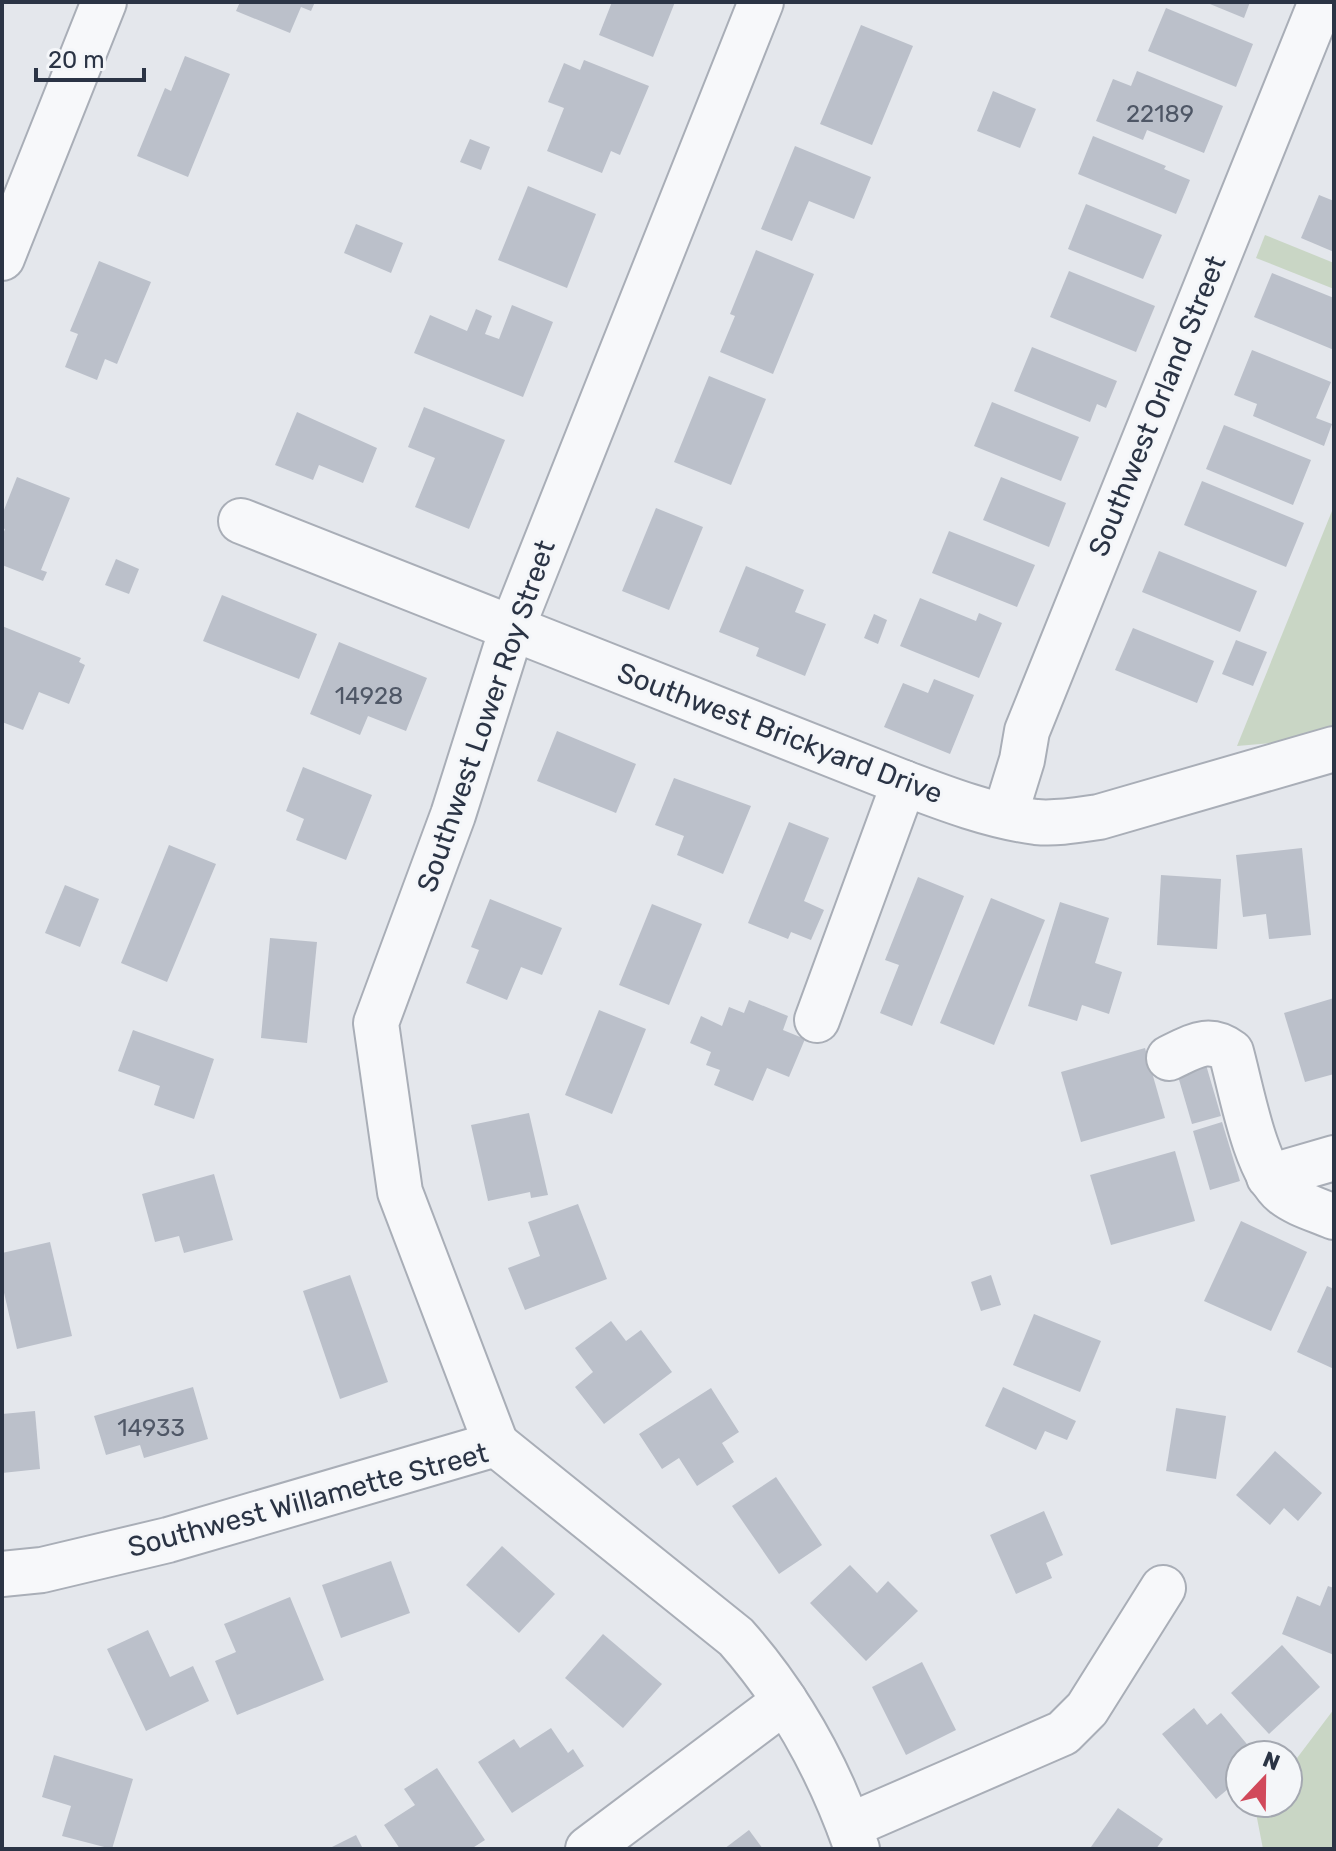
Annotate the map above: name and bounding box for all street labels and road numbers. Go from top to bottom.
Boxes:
street label: Southwest Orland Street [1082,251,1232,561]
street label: Southwest Lower Roy Street [410,536,562,896]
street label: Southwest Brickyard Drive [613,656,947,810]
street label: Southwest Willamette Street [124,1436,492,1564]

